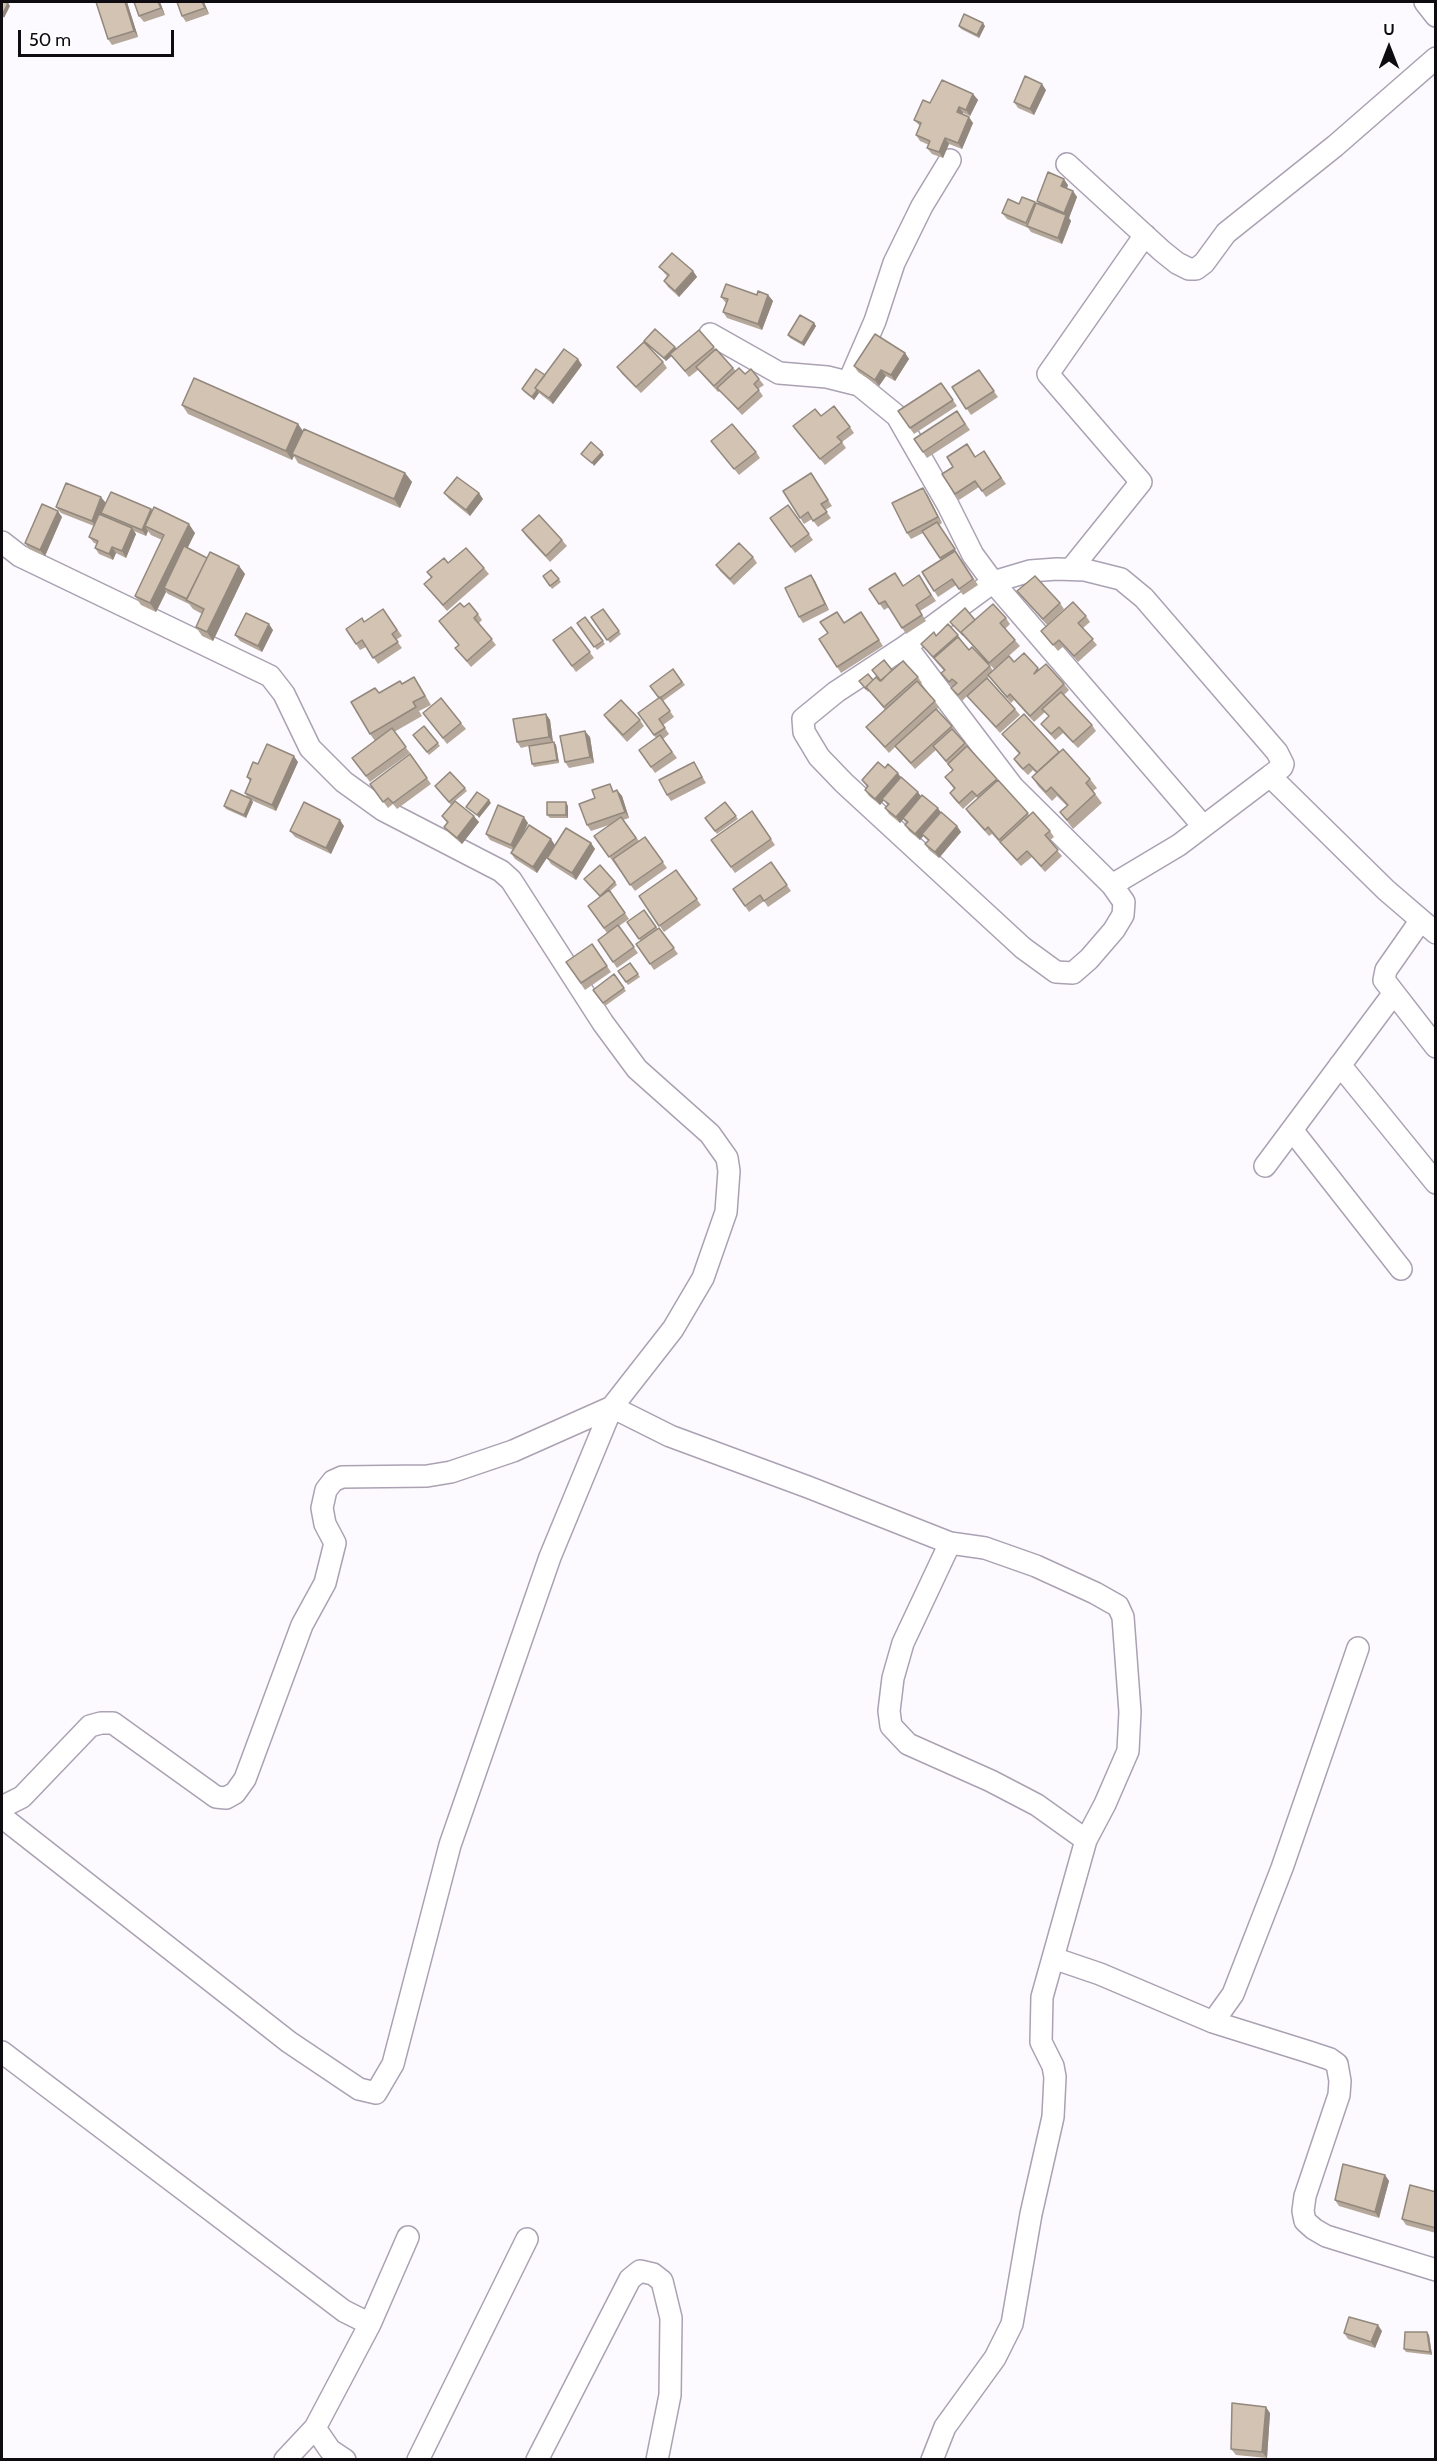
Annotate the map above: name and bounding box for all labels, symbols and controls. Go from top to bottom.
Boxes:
scale bar [21,18,177,56]
north arrow [1359,18,1419,78]
text: U [1383,20,1395,39]
text: 50 m [29,29,71,51]

